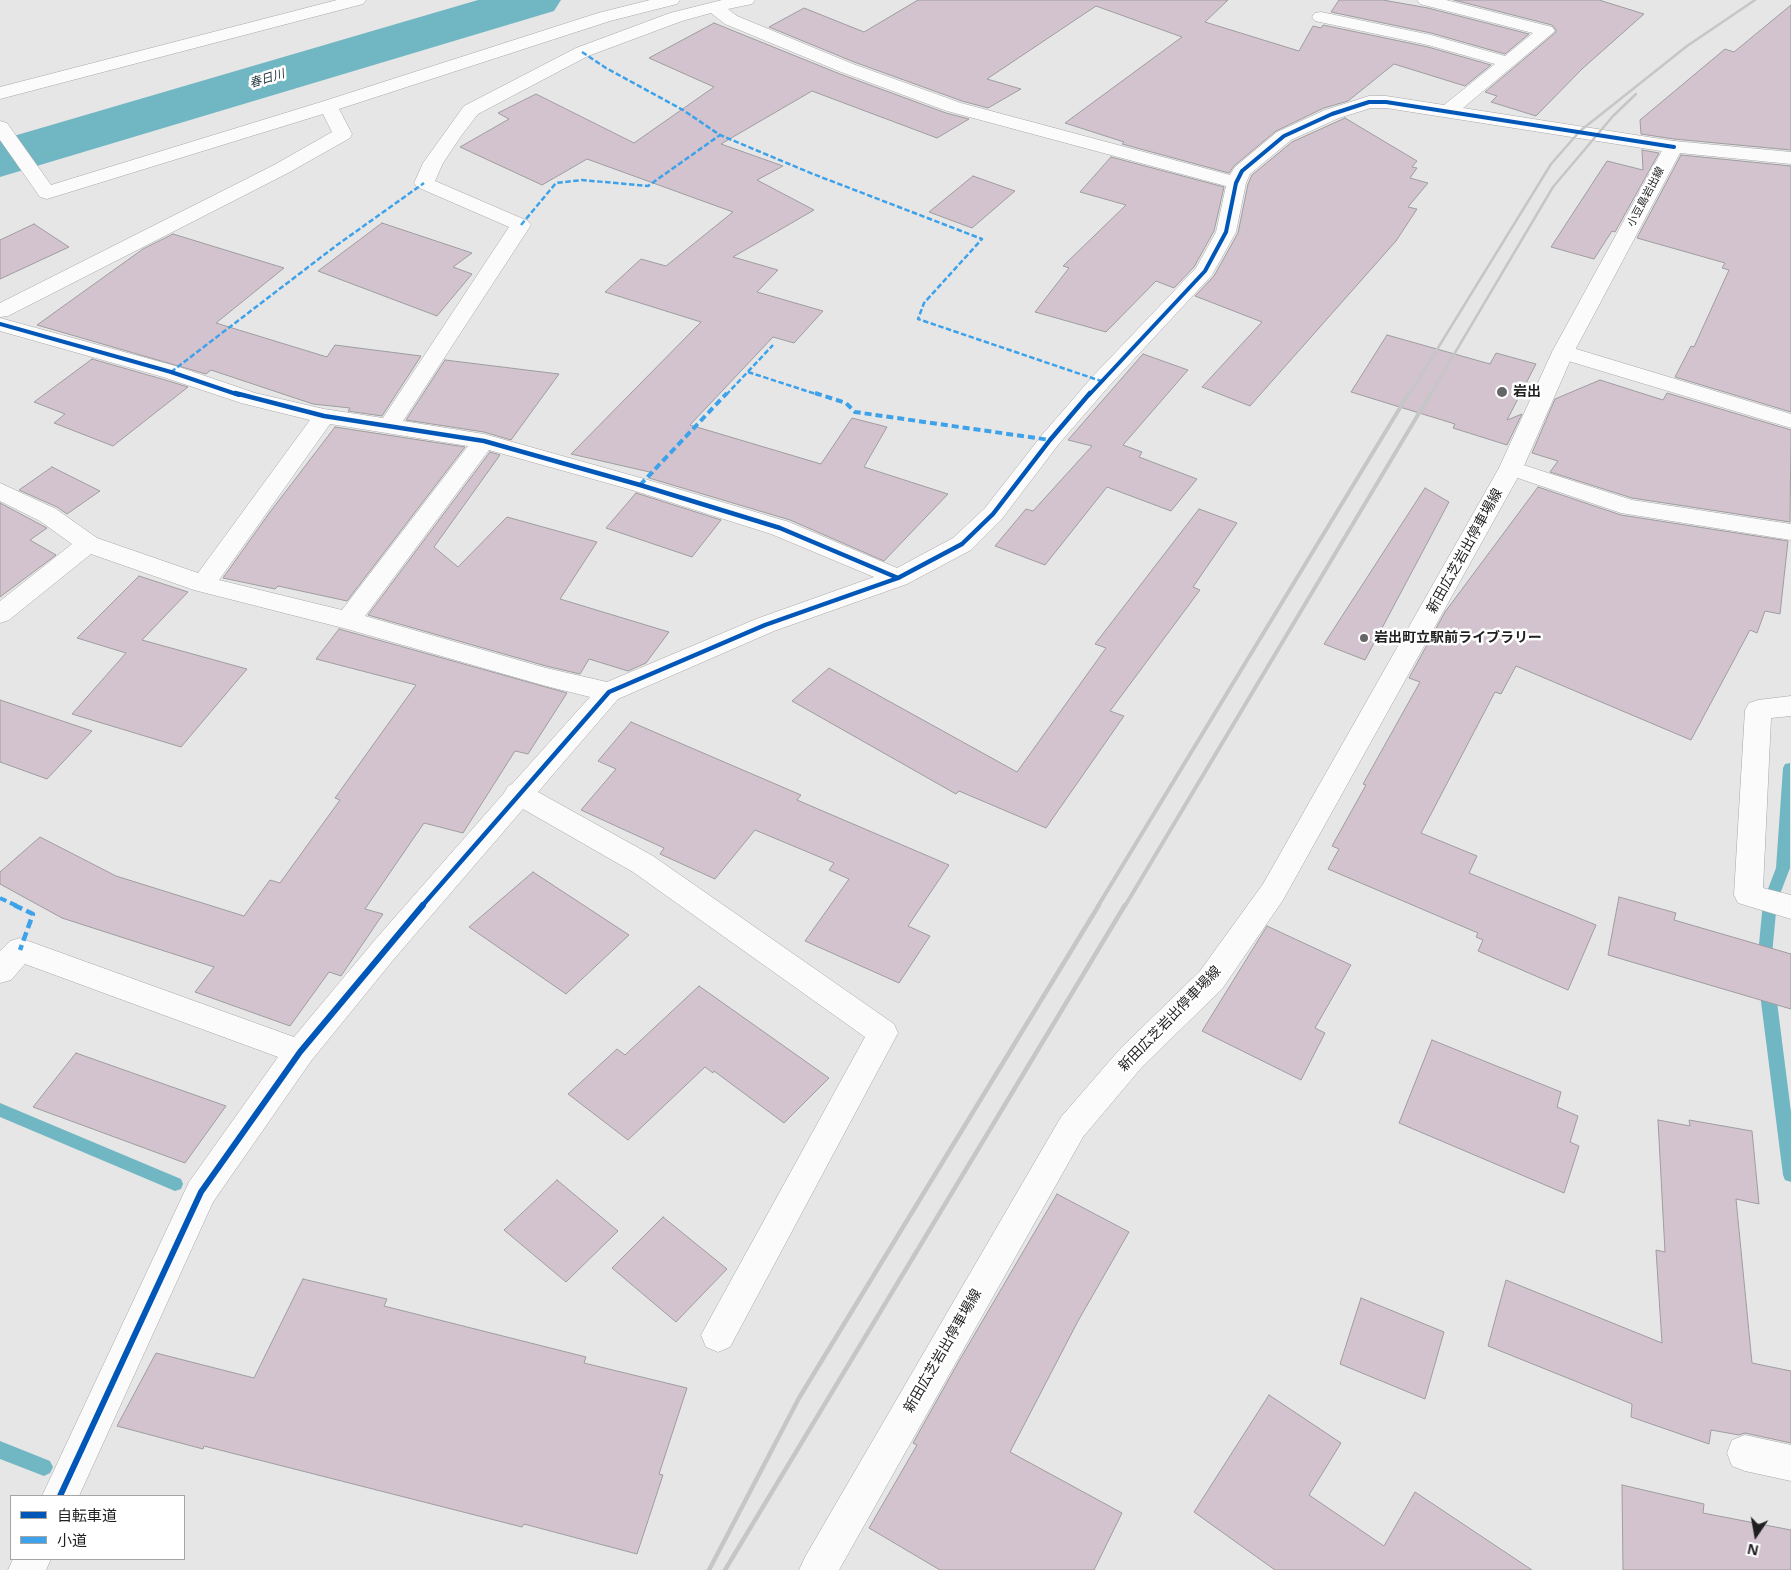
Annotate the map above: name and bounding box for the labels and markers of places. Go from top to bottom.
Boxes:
place label: 岩出 [1513,384,1541,400]
marker: 岩出 [1495,385,1509,399]
place label: 岩出町立駅前ライブラリー [1374,630,1542,646]
marker: 岩出町立駅前ライブラリー [1358,632,1370,644]

